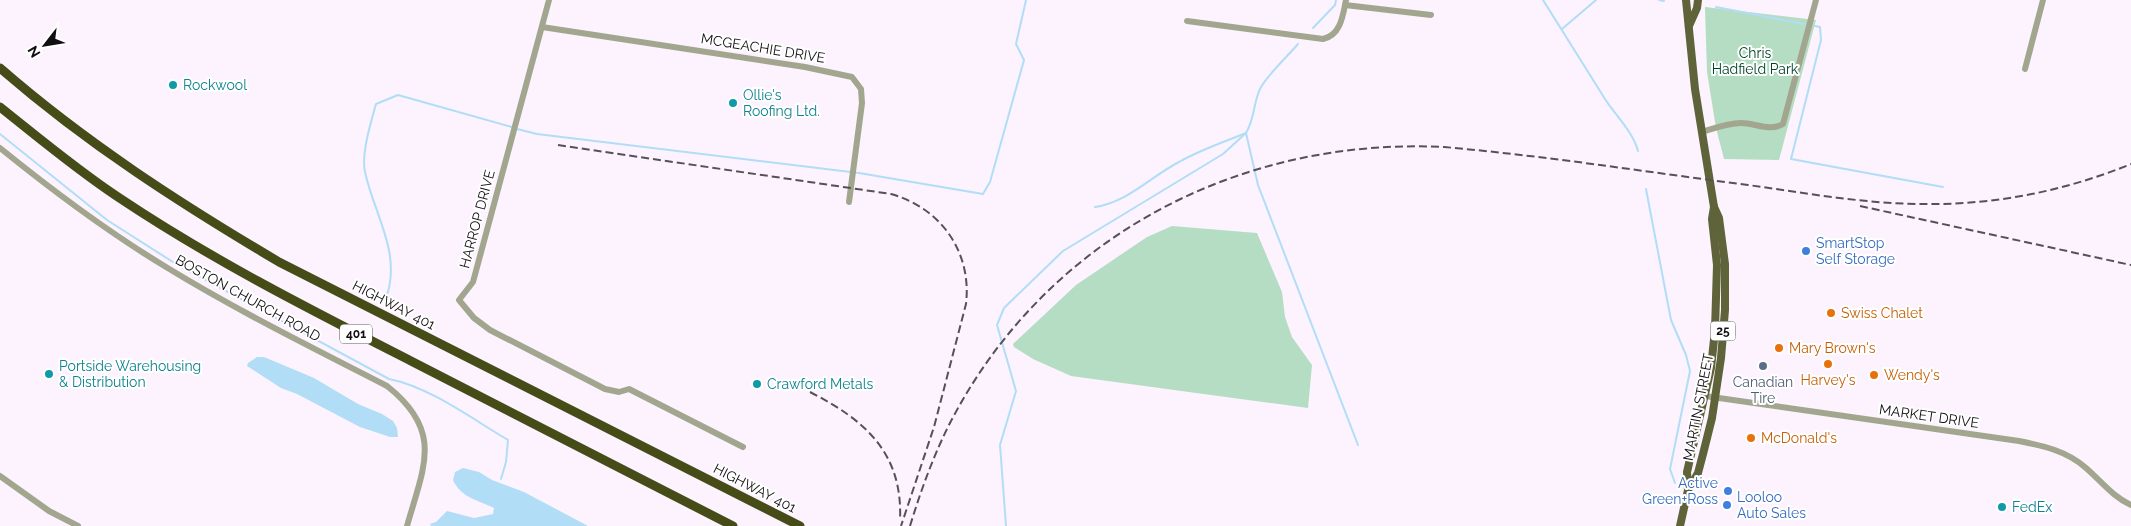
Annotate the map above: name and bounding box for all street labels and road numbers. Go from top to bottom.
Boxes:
street label: MCGEACHIE DRIVE [700,30,826,66]
street label: HARROP DRIVE [456,168,498,270]
street label: BOSTON CHURCH ROAD [173,251,323,345]
street label: HIGHWAY 401 [350,277,438,333]
road number: 25 [1710,322,1736,341]
road number: 401 [340,324,372,344]
street label: MARTIN STREET [1680,352,1716,462]
street label: MARKET DRIVE [1878,401,1980,431]
street label: HIGHWAY 401 [711,460,799,516]

